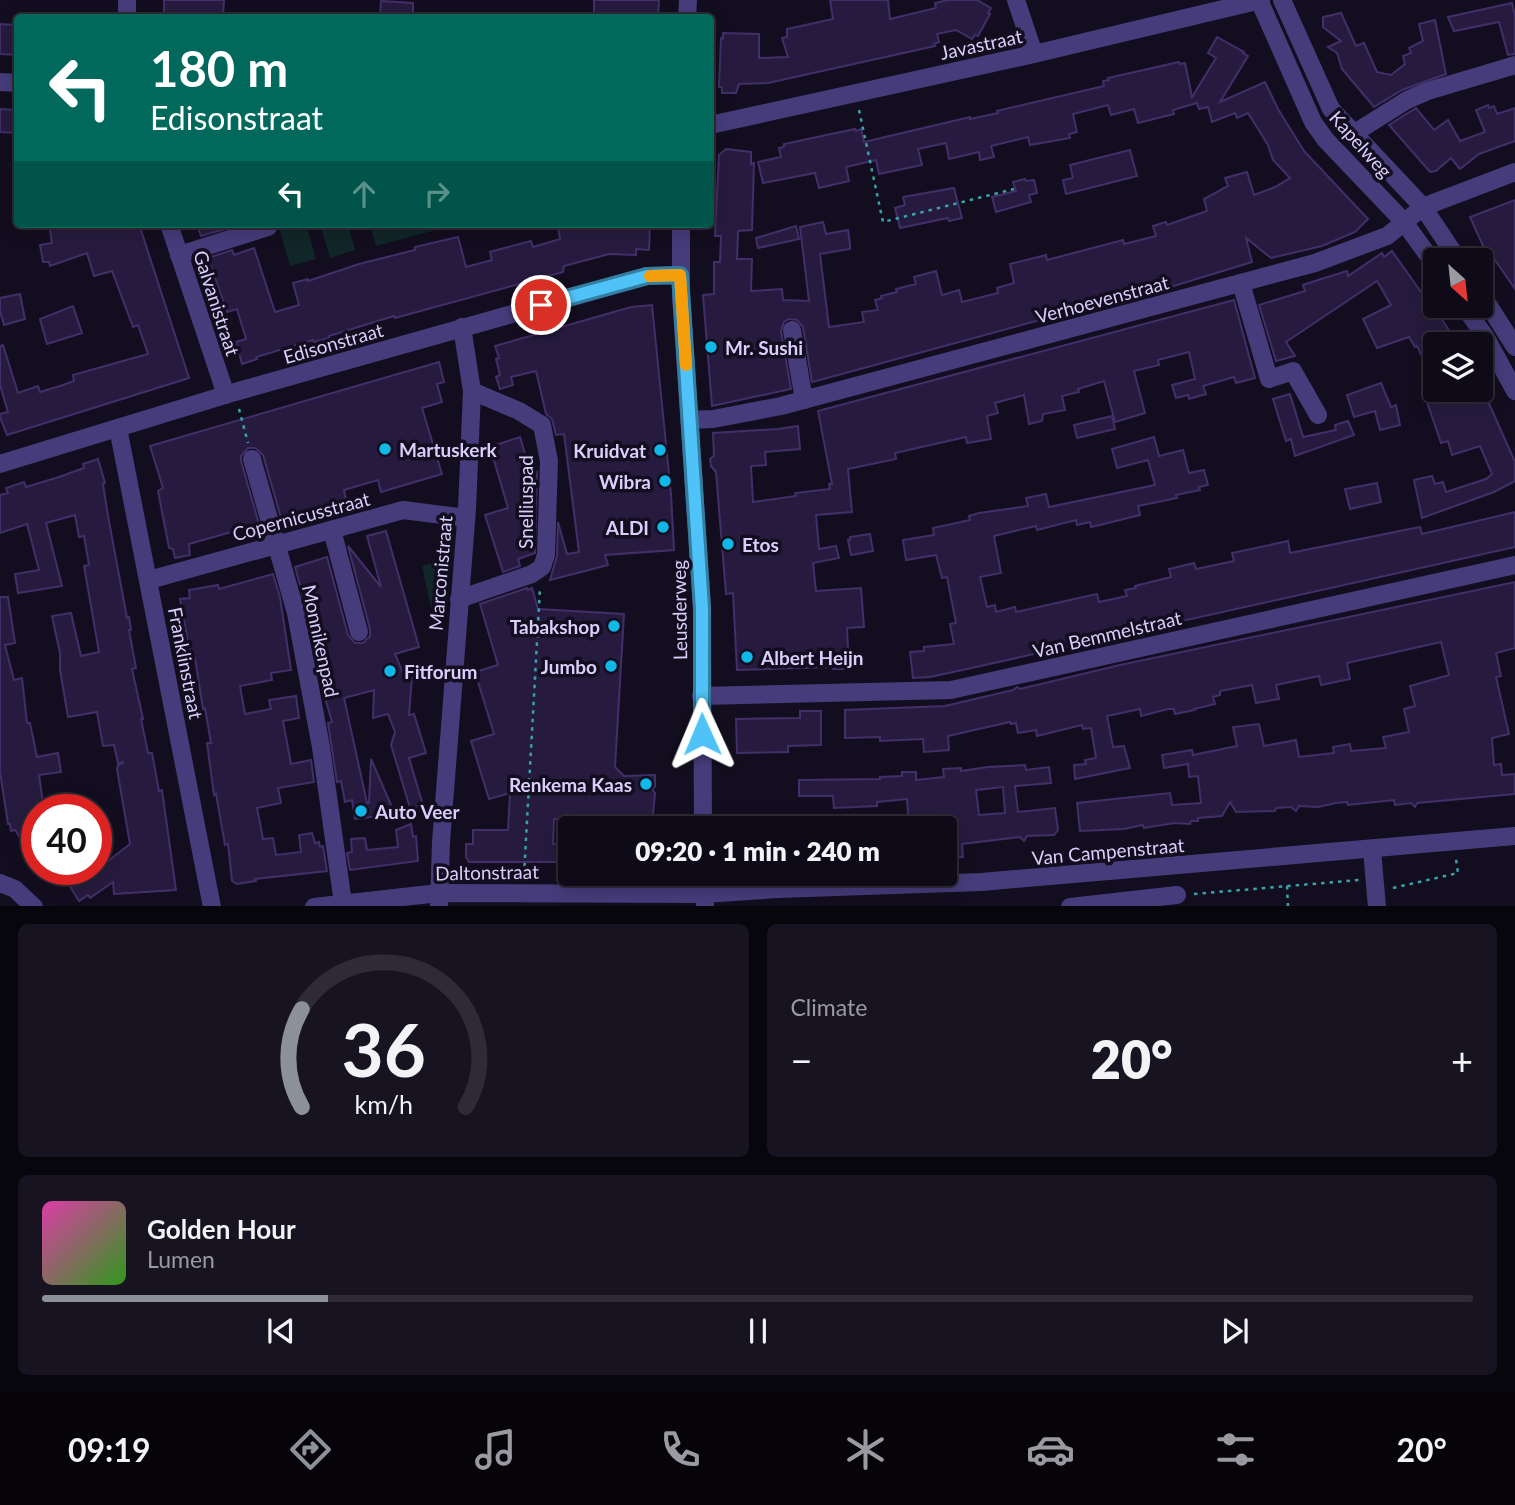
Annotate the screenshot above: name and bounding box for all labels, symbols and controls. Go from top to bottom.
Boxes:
street label: Javastraat [938,24,1024,64]
text: 180 m [150,39,288,97]
icon: left [35,42,126,133]
text: Edisonstraat [150,98,323,137]
street label: Kapelweg [1325,106,1397,182]
icon: left [272,175,310,213]
icon: ahead [345,175,383,213]
icon: right [418,175,456,213]
street label: Galvanistraat [189,247,245,359]
north arrow [1423,248,1493,318]
map controls [1423,248,1493,402]
street label: Verhoevenstraat [1033,270,1171,328]
pin [511,275,571,335]
icon: arrive [522,286,560,324]
street label: Edisonstraat [280,318,386,368]
button: layers [1423,332,1493,402]
place label: Mr. Sushi [725,336,803,359]
marker: Mr. Sushi [703,339,719,355]
place label: Martuskerk [399,438,497,461]
place label: Kruidvat [573,439,646,462]
marker: Martuskerk [377,441,393,457]
marker: Kruidvat [652,442,668,458]
street label: Snelliuspad [514,455,537,549]
place label: Wibra [599,470,651,493]
marker: Wibra [657,473,673,489]
street label: Copernicusstraat [230,487,372,545]
street label: Marconistraat [424,514,457,632]
place label: ALDI [605,516,649,539]
marker: ALDI [655,519,671,535]
place label: Etos [742,533,779,556]
marker: Etos [720,536,736,552]
street label: Leusderweg [667,560,691,660]
street label: Monnikenpad [298,583,344,699]
street label: Franklinstraat [164,605,208,721]
street label: Van Bemmelstraat [1031,606,1184,662]
place label: Tabakshop [510,615,600,638]
marker: Tabakshop [606,618,622,634]
place label: Albert Heijn [760,646,863,669]
marker: Albert Heijn [739,649,755,665]
place label: Jumbo [541,655,597,678]
marker: Jumbo [603,658,619,674]
place label: Fitforum [404,660,477,683]
marker: Fitforum [382,663,398,679]
position arrow [665,697,739,771]
place label: Renkema Kaas [509,773,632,796]
marker: Renkema Kaas [638,776,654,792]
speed limit sign: 40 [21,794,112,885]
place label: Auto Veer [374,800,460,823]
marker: Auto Veer [353,803,369,819]
street label: Van Campenstraat [1031,833,1185,869]
text: 09:20 · 1 min · 240 m [635,835,880,867]
street label: Daltonstraat [435,860,539,884]
text: Climate [791,993,867,1021]
text: 36 [341,1005,425,1093]
text: 20° [1091,1028,1173,1090]
text: − [791,1037,813,1083]
text: + [1451,1037,1473,1083]
text: km/h [354,1088,413,1118]
text: Golden Hour [147,1213,296,1245]
text: Lumen [147,1245,215,1273]
icon: previous [262,1312,300,1350]
icon: pause [739,1312,777,1350]
icon: next [1216,1312,1254,1350]
icon: directions [286,1425,335,1474]
icon: music [471,1425,520,1474]
icon: phone [656,1425,705,1474]
icon: climate [841,1425,890,1474]
icon: car [1026,1425,1075,1474]
icon: filters [1211,1425,1260,1474]
text: 09:19 [68,1430,150,1469]
text: 20° [1396,1430,1447,1469]

